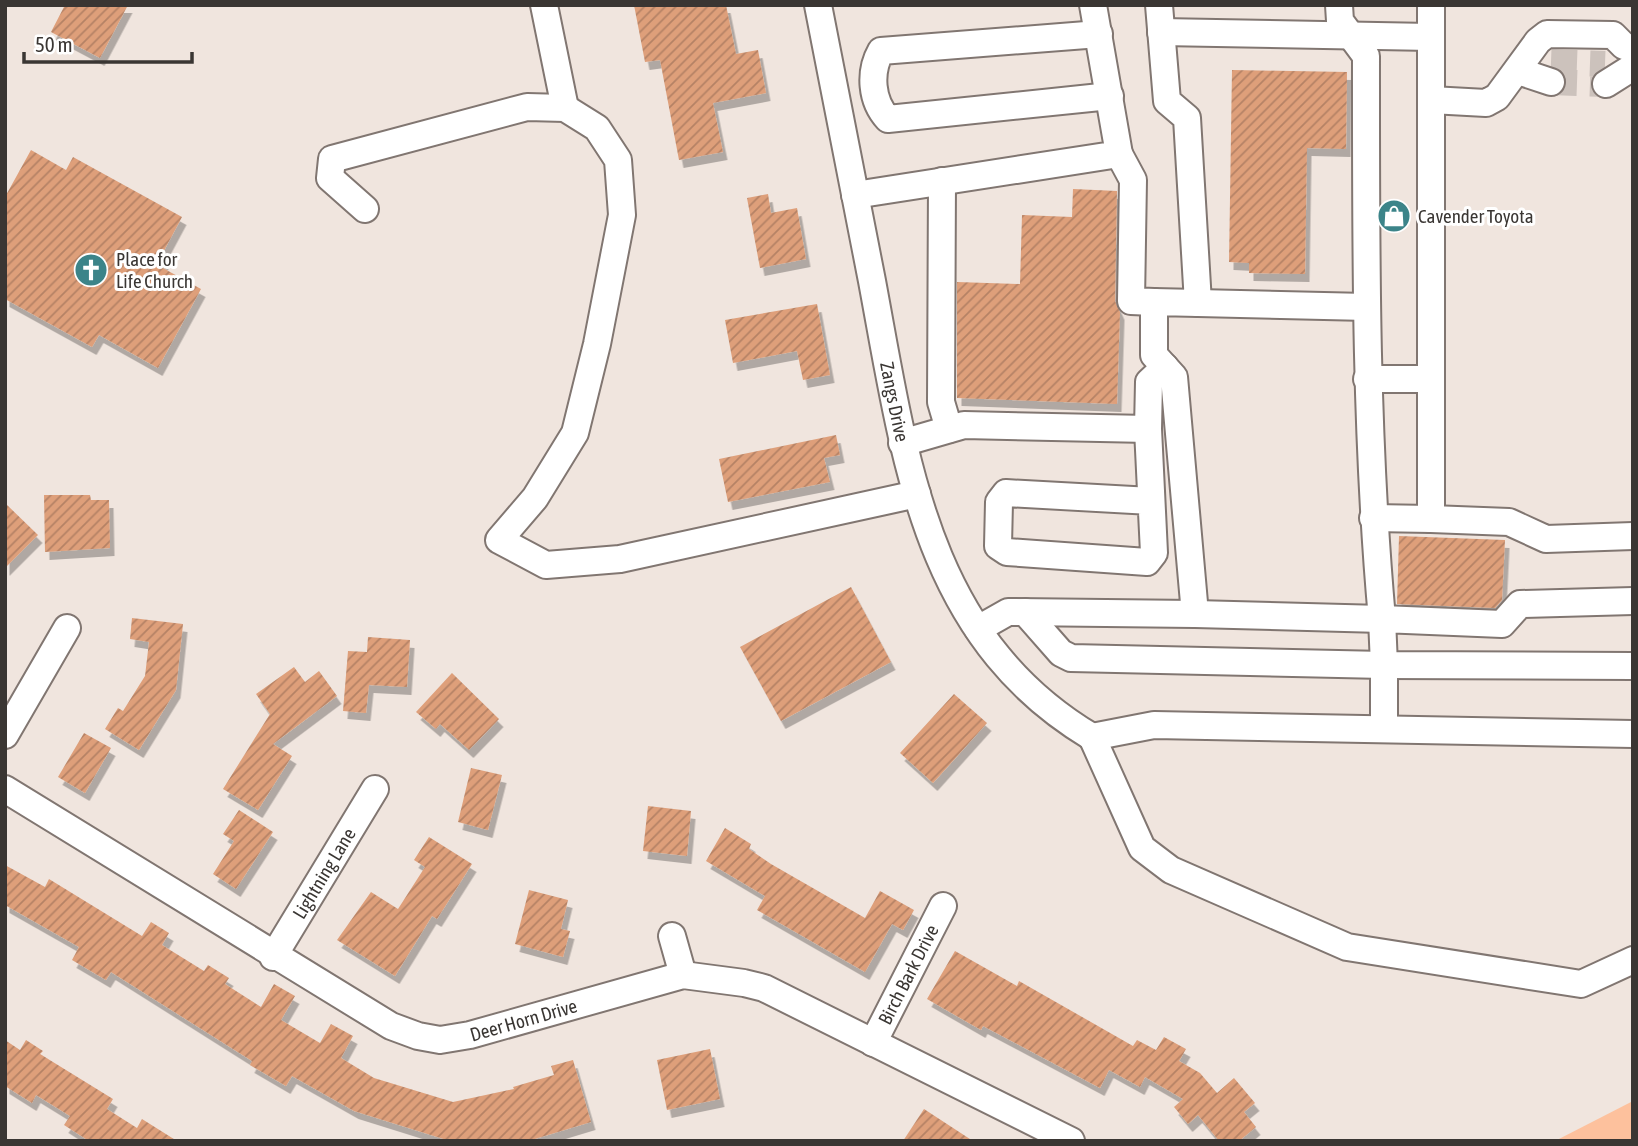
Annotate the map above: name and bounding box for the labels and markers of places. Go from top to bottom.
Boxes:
shop icon: Cavender Toyota [1375,197,1413,235]
place label: Cavender Toyota [1418,205,1534,227]
place label: Place for Life Church [116,248,193,292]
church icon: Place for Life Church [72,251,110,289]

